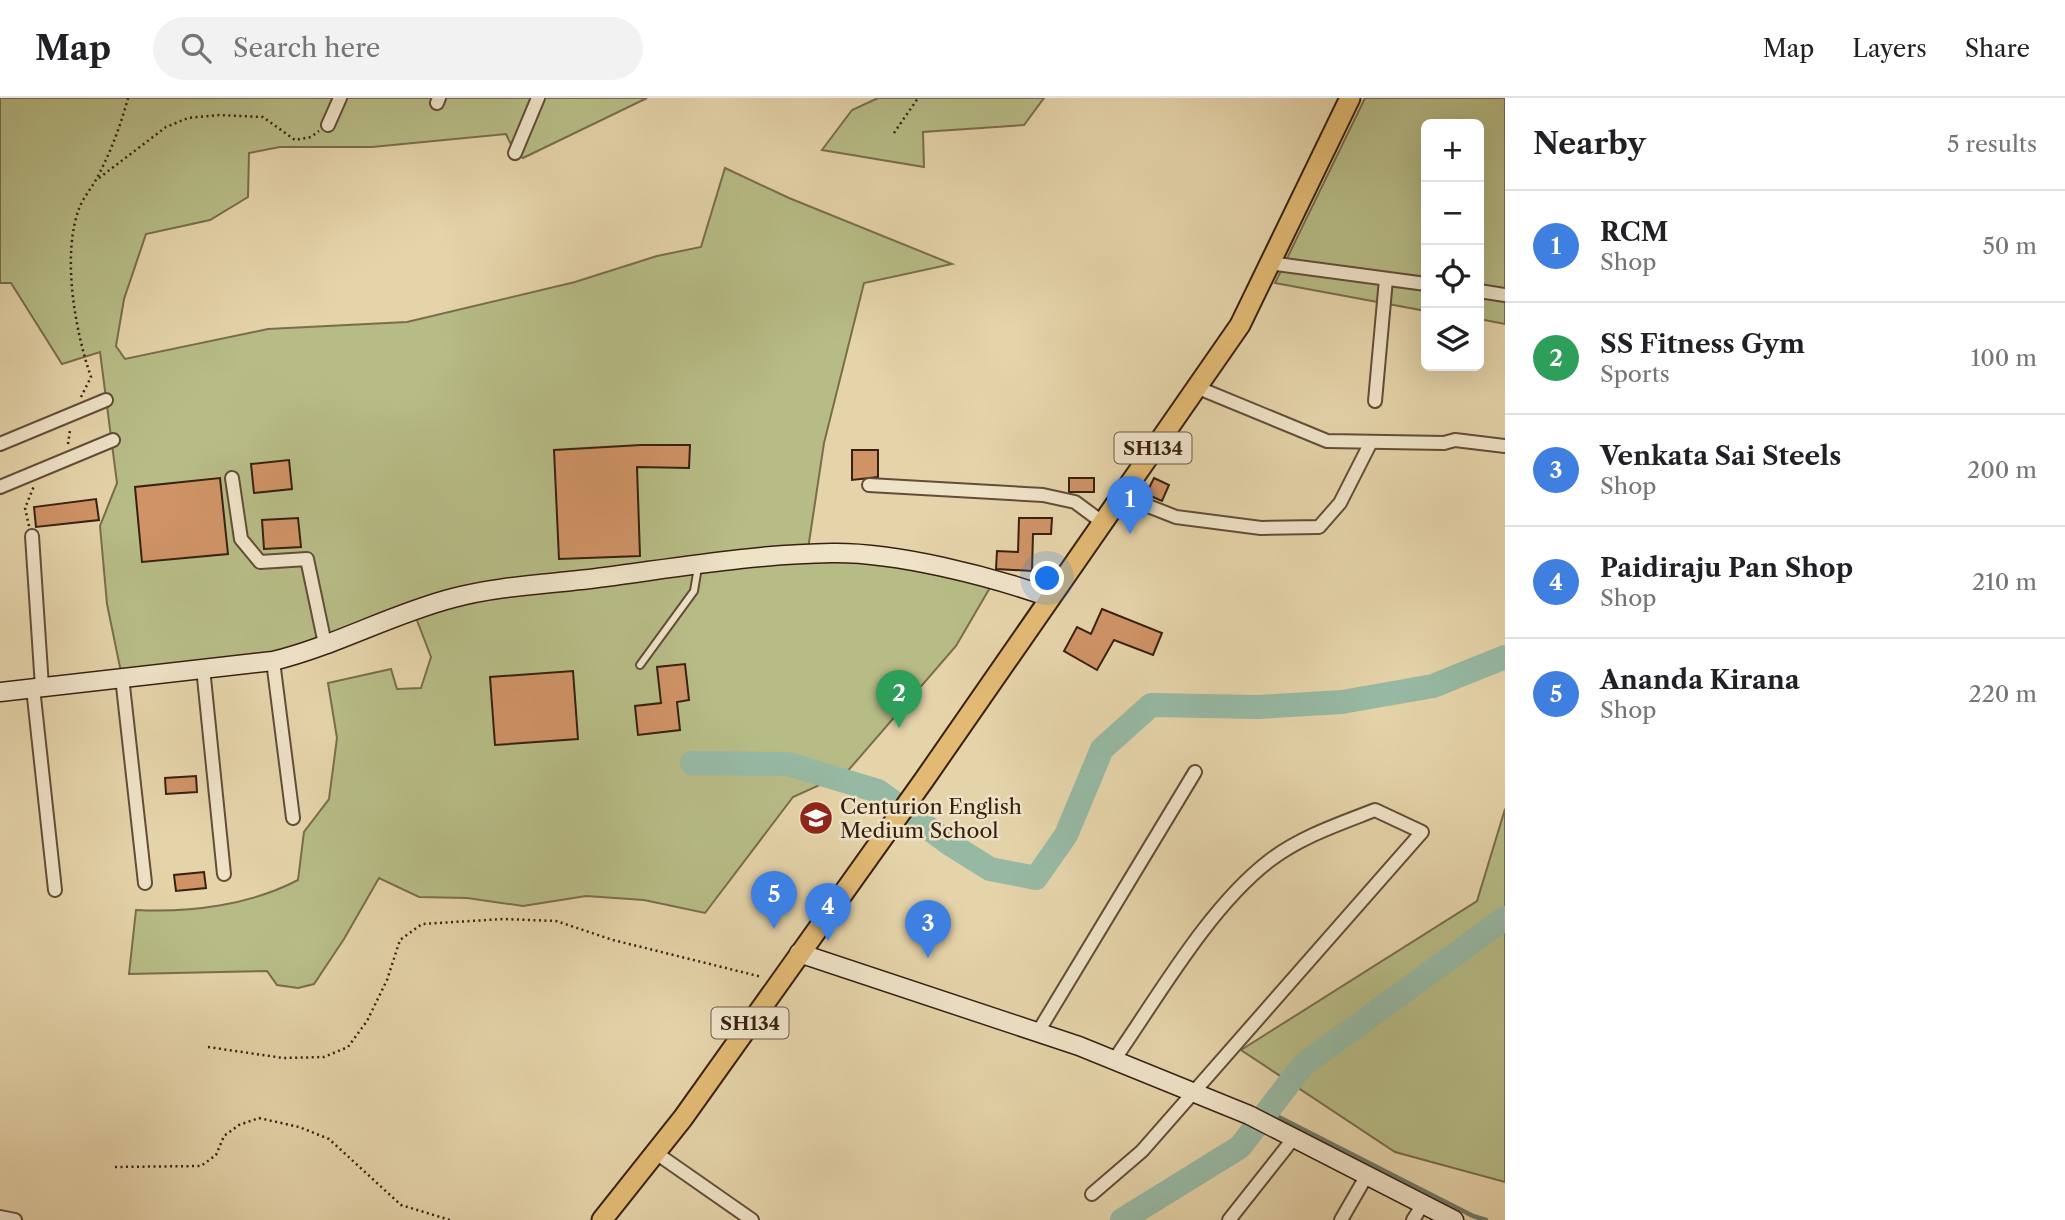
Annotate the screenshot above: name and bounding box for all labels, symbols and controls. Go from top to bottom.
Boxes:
search box [153,17,643,80]
text: Map [35,28,111,69]
icon: search [177,29,215,67]
text: Search here [233,32,380,64]
text: Map [1763,34,1814,63]
text: Layers [1852,34,1927,63]
text: Share [1965,34,2030,63]
map controls [1421,119,1484,371]
button: + [1421,119,1484,182]
text: Nearby [1533,125,1646,162]
text: 5 results [1947,130,2037,158]
button: − [1421,182,1484,245]
text: RCM [1600,216,1668,248]
text: 1 [1551,232,1561,260]
text: 50 m [1982,232,2037,260]
button: locate [1421,245,1484,308]
text: Shop [1600,248,1656,276]
button: layers [1421,308,1484,371]
text: SS Fitness Gym [1600,328,1805,360]
text: 2 [1549,344,1563,372]
text: 100 m [1971,344,2037,372]
text: Sports [1600,360,1670,388]
road number: SH134 [1114,432,1192,464]
text: Venkata Sai Steels [1600,440,1841,472]
text: 3 [1550,456,1563,484]
text: 200 m [1967,456,2037,484]
text: Shop [1600,472,1656,500]
pin: 1 [1107,476,1153,534]
text: Paidiraju Pan Shop [1600,552,1853,584]
your location [1030,561,1064,595]
text: 4 [1549,568,1563,596]
text: 210 m [1972,568,2037,596]
text: Shop [1600,584,1656,612]
text: Ananda Kirana [1600,664,1800,696]
pin: 2 [876,670,922,728]
text: 5 [1550,680,1562,708]
text: 220 m [1968,680,2037,708]
text: Shop [1600,696,1656,724]
place label: Centurion English Medium School [840,794,1022,843]
school or university icon: Centurion English Medium School [797,799,835,837]
pin: 5 [751,871,797,929]
pin: 4 [805,883,851,941]
pin: 3 [905,900,951,958]
road number: SH134 [712,1007,788,1038]

